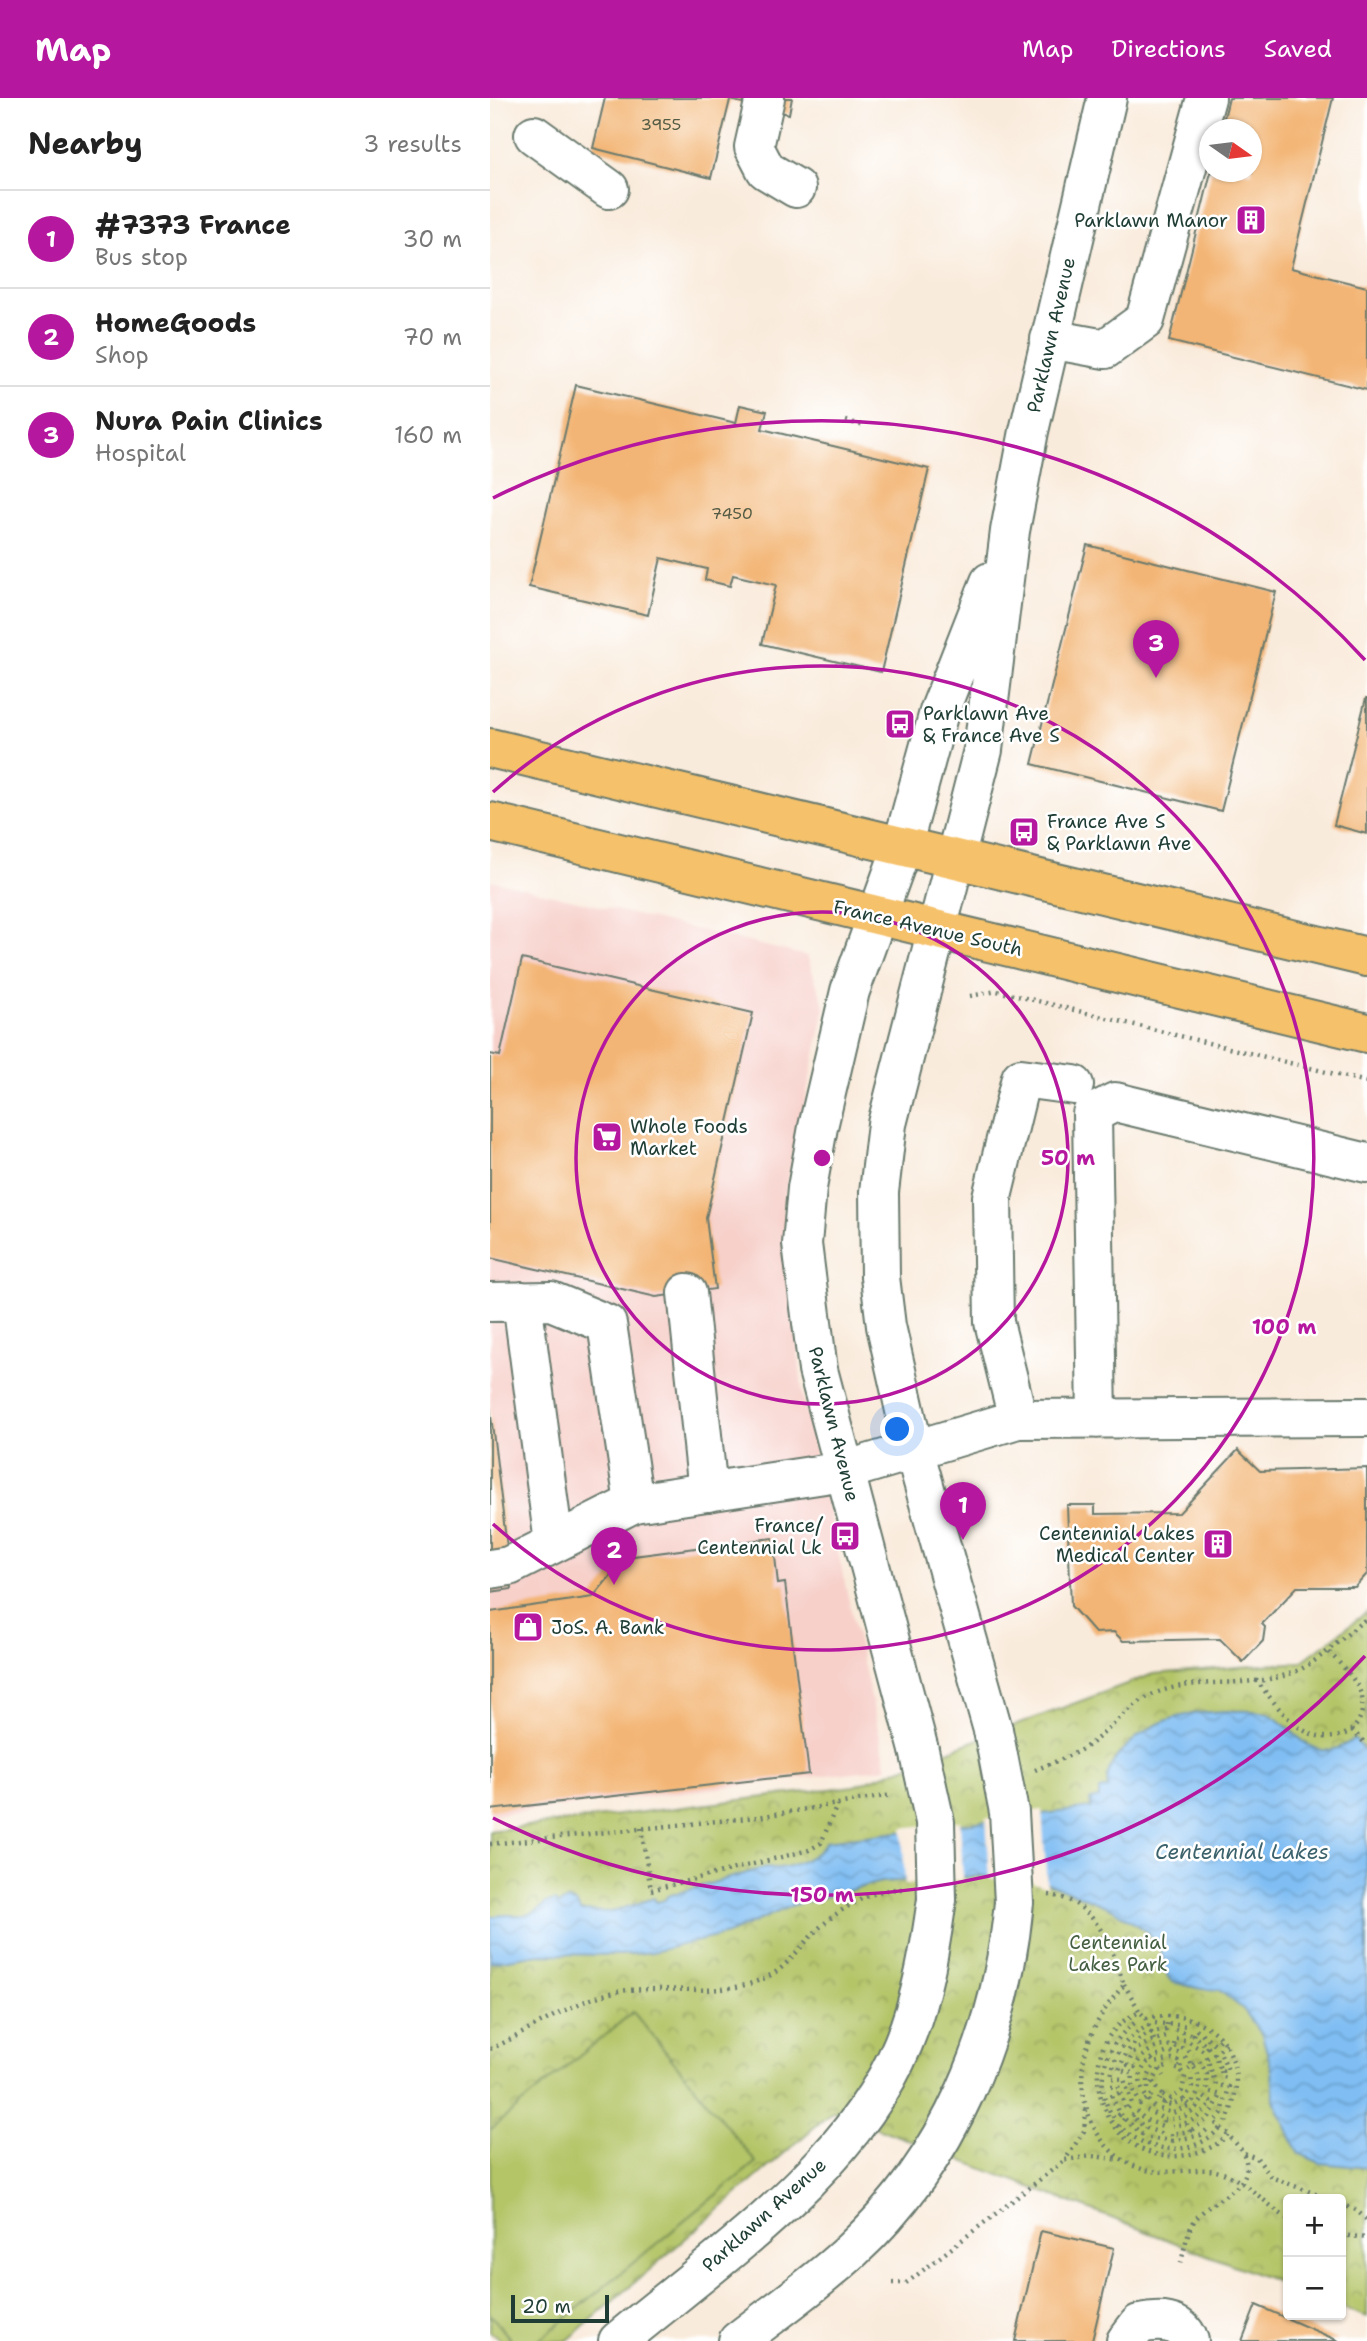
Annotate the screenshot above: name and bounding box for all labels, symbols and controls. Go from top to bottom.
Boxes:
text: Map [35,27,111,72]
text: Map [1022,33,1073,65]
text: Directions [1111,33,1226,65]
text: Saved [1264,33,1332,65]
house number: 3955 [641,114,681,135]
north arrow [1199,119,1262,182]
text: Nearby [28,123,143,164]
text: 3 results [363,129,462,159]
building icon: Parklawn Manor [1234,203,1268,237]
text: #7373 France [95,207,291,242]
place label: Parklawn Manor [1074,208,1228,233]
text: 1 [46,224,56,254]
text: 30 m [403,224,462,254]
text: Bus stop [95,242,188,272]
street label: Parklawn Avenue [1021,255,1081,415]
text: HomeGoods [95,305,256,340]
text: 2 [43,322,59,352]
text: 70 m [403,322,462,352]
text: Shop [95,340,149,370]
text: Nura Pain Clinics [95,403,323,438]
text: 3 [43,420,59,450]
text: 160 m [394,420,462,450]
text: Hospital [95,438,186,468]
house number: 7450 [711,503,753,524]
pin: 3 [1133,620,1179,678]
place label: Parklawn Ave & France Ave S [923,701,1060,748]
bus stop icon: Parklawn Ave & France Ave S [883,707,917,741]
place label: France Ave S & Parklawn Ave [1047,809,1191,856]
bus stop icon: France Ave S & Parklawn Ave [1007,815,1041,849]
street label: France Avenue South [831,894,1025,962]
place label: Whole Foods Market [630,1114,748,1161]
supermarket icon: Whole Foods Market [590,1120,624,1154]
text: 50 m [1041,1144,1095,1172]
centre of rings [810,1146,834,1170]
text: 100 m [1252,1313,1316,1341]
street label: Parklawn Avenue [803,1344,865,1504]
your location [880,1412,914,1446]
pin: 1 [940,1482,986,1540]
place label: France/ Centennial Lk [697,1513,824,1560]
bus stop icon: France/ Centennial Lk [828,1519,862,1553]
place label: Centennial Lakes Medical Center [1039,1521,1195,1568]
pin: 2 [591,1527,637,1585]
building icon: Centennial Lakes Medical Center [1201,1527,1235,1561]
shop icon: JoS. A. Bank [511,1610,545,1644]
place label: JoS. A. Bank [551,1615,665,1640]
water label: Centennial Lakes [1155,1838,1329,1866]
text: 150 m [790,1881,854,1909]
park label: Centennial Lakes Park [1068,1930,1168,1977]
street label: Parklawn Avenue [697,2153,831,2277]
map controls [1283,2194,1346,2320]
button: + [1283,2194,1346,2257]
button: − [1283,2257,1346,2320]
scale bar [511,2292,609,2324]
text: 20 m [522,2294,571,2319]

